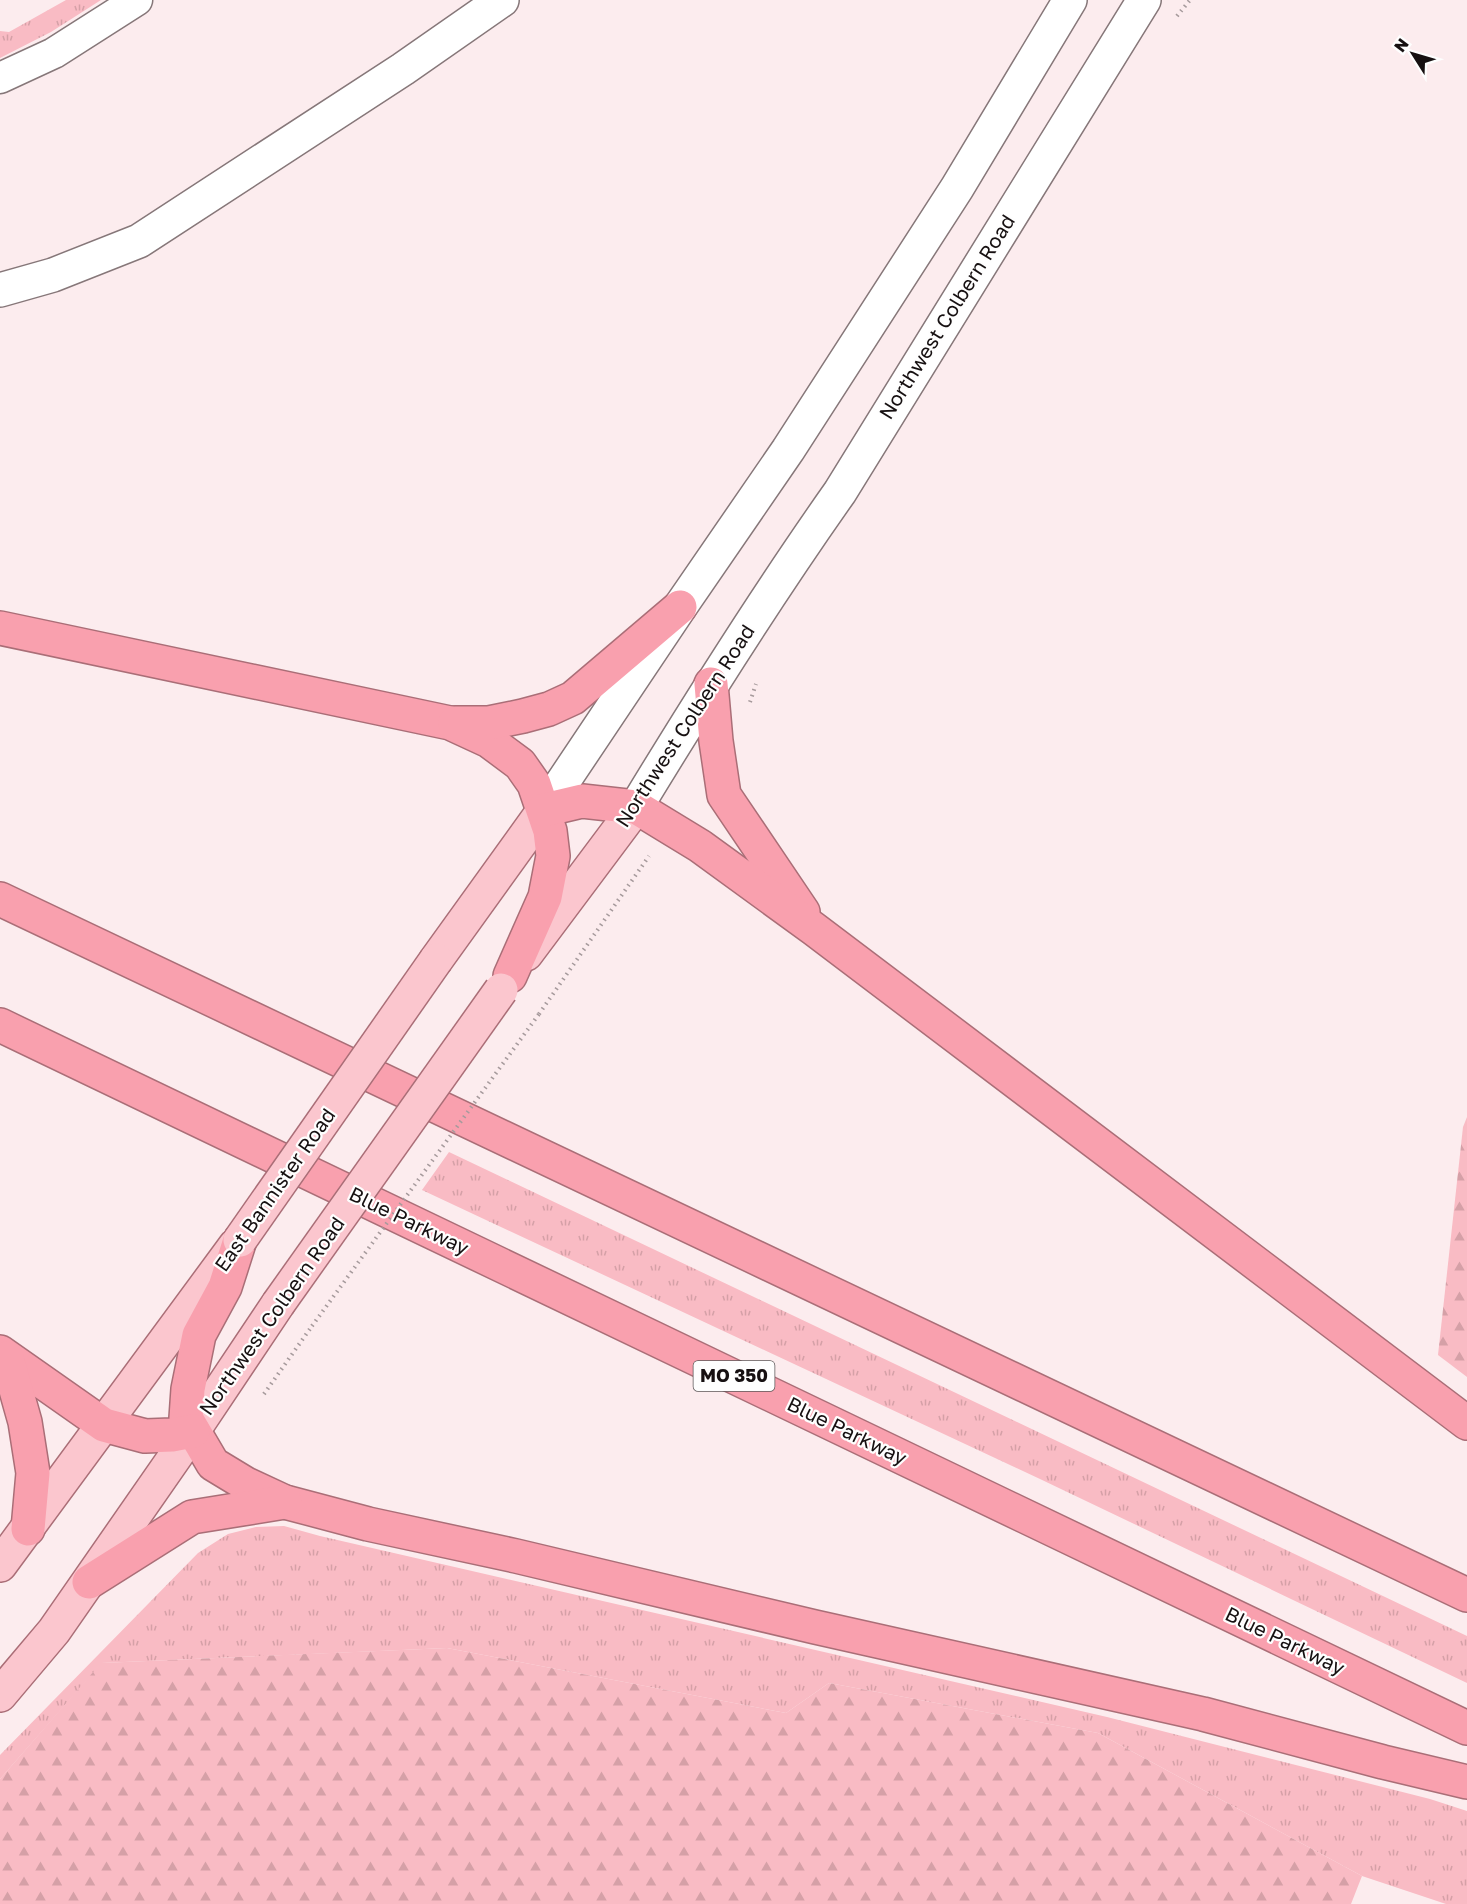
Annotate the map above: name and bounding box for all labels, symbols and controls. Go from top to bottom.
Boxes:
north arrow [1383,24,1443,84]
text: N [1389,34,1413,56]
street label: Northwest Colbern Road [873,210,1019,423]
street label: Northwest Colbern Road [610,620,759,831]
street label: East Bannister Road [209,1103,340,1276]
street label: Blue Parkway [346,1181,473,1259]
street label: Northwest Colbern Road [193,1212,349,1419]
road number: MO 350 [694,1361,774,1391]
street label: Blue Parkway [784,1391,911,1469]
street label: Blue Parkway [1222,1601,1349,1679]

